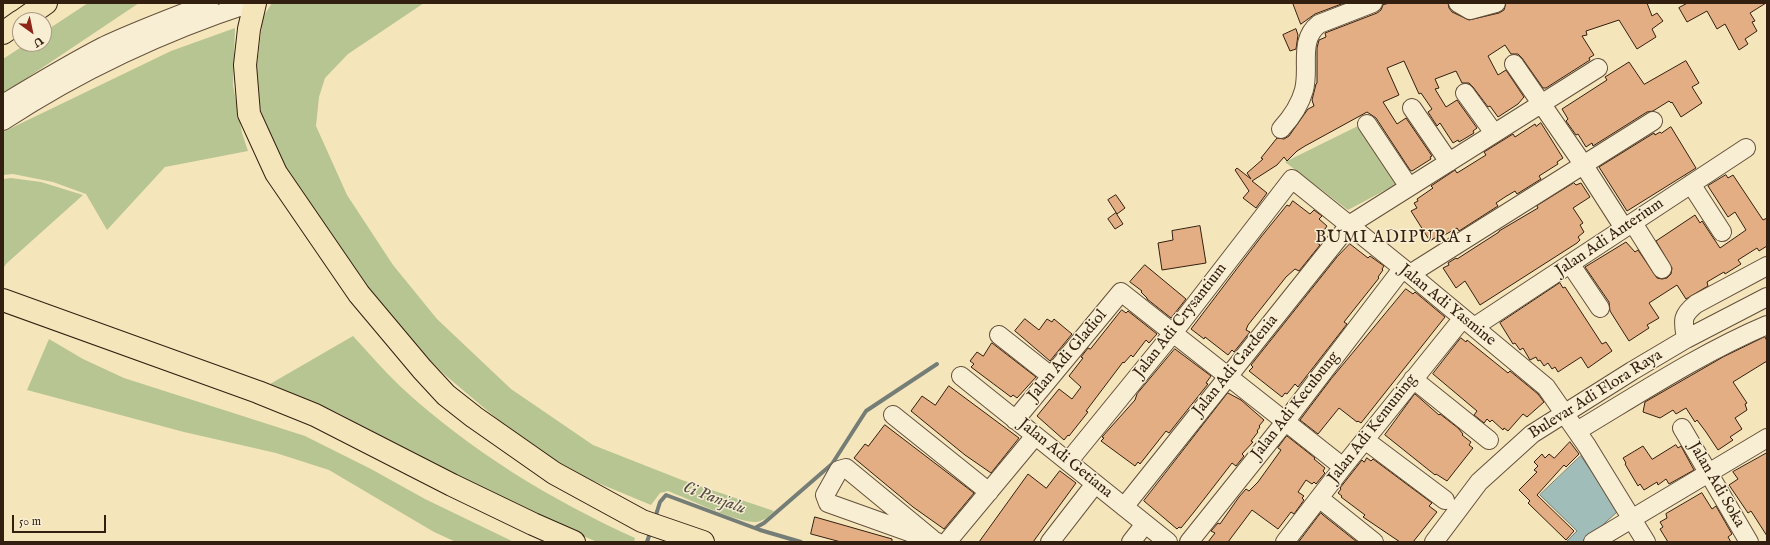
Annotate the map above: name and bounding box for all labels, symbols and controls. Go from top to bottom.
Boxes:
north arrow [12,12,52,52]
text: U [30,33,46,50]
street label: Jalan Adi Anterium [1552,195,1668,281]
district label: BUMI ADIPURA 1 [1315,229,1473,249]
street label: Jalan Adi Crysantium [1130,260,1232,382]
street label: Jalan Adi Yasmine [1395,261,1499,351]
street label: Jalan Adi Gladiol [1024,306,1112,406]
street label: Jalan Adi Gardenia [1189,312,1283,420]
street label: Bulevar Adi Flora Raya [1526,346,1666,444]
street label: Jalan Adi Kecubung [1248,348,1344,464]
street label: Jalan Adi Kemuning [1325,371,1421,487]
street label: Jalan Adi Getiana [1014,415,1116,503]
street label: Jalan Adi Soka [1684,439,1748,531]
water label: Ci Panjalu [680,478,748,520]
scale bar [14,507,108,533]
text: 50 m [19,514,41,529]

